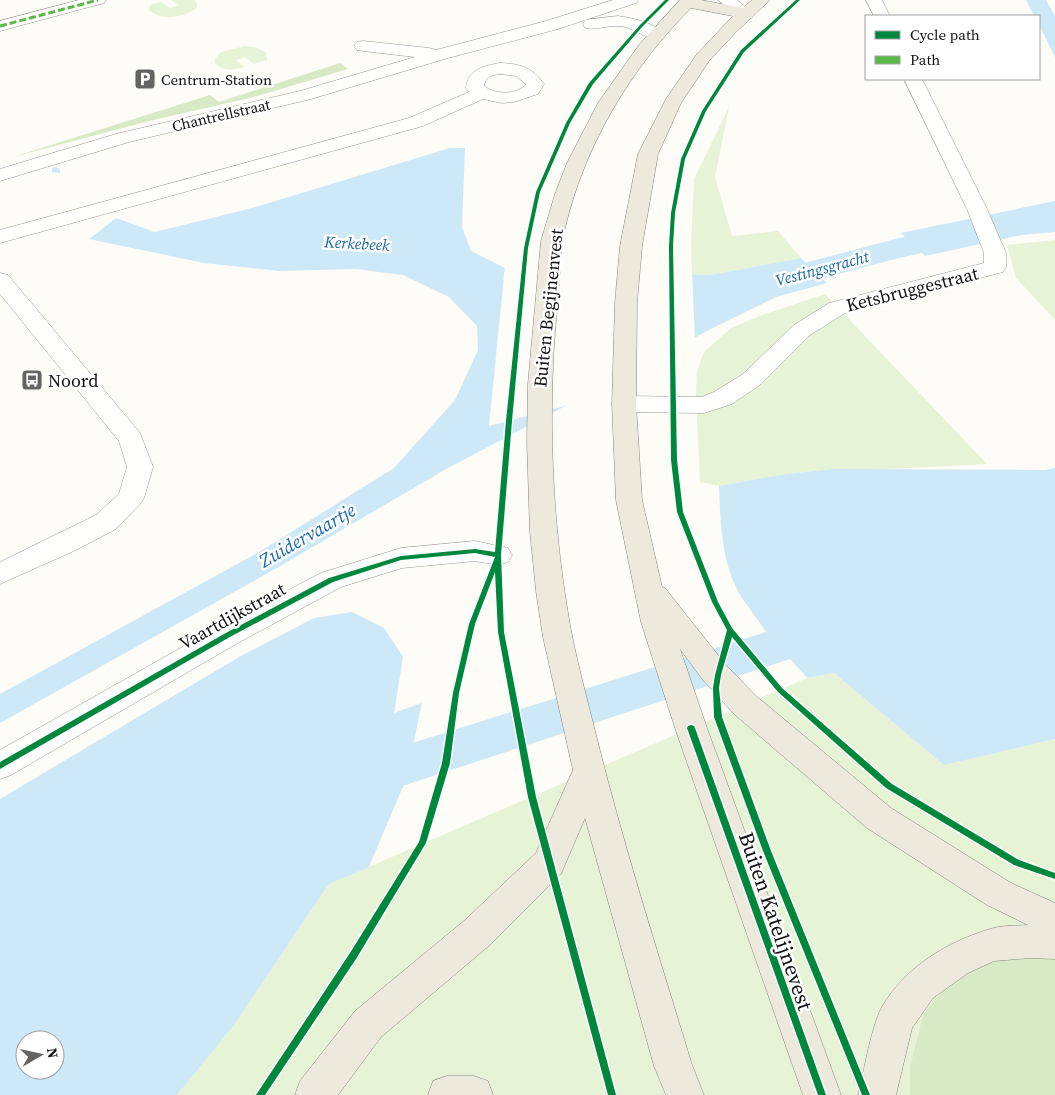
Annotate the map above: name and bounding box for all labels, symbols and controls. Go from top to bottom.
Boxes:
legend [865,15,1040,80]
text: Cycle path [910,24,980,45]
text: Path [910,49,940,70]
parking icon: Centrum-Station [133,67,157,91]
place label: Centrum-Station [161,69,272,90]
street label: Chantrellstraat [170,93,272,137]
street label: Buiten Begijnenvest [527,227,569,388]
water label: Kerkebeek [323,230,391,256]
water label: Vestingsgracht [773,245,872,291]
street label: Ketsbruggestraat [843,260,981,318]
bus stop icon: Noord [20,368,44,392]
place label: Noord [48,368,98,393]
water label: Zuidervaartje [253,497,360,574]
street label: Vaartdijkstraat [174,576,290,656]
street label: Buiten Katelijnevest [732,828,820,1014]
north arrow [15,1030,65,1080]
text: N [42,1046,64,1060]

